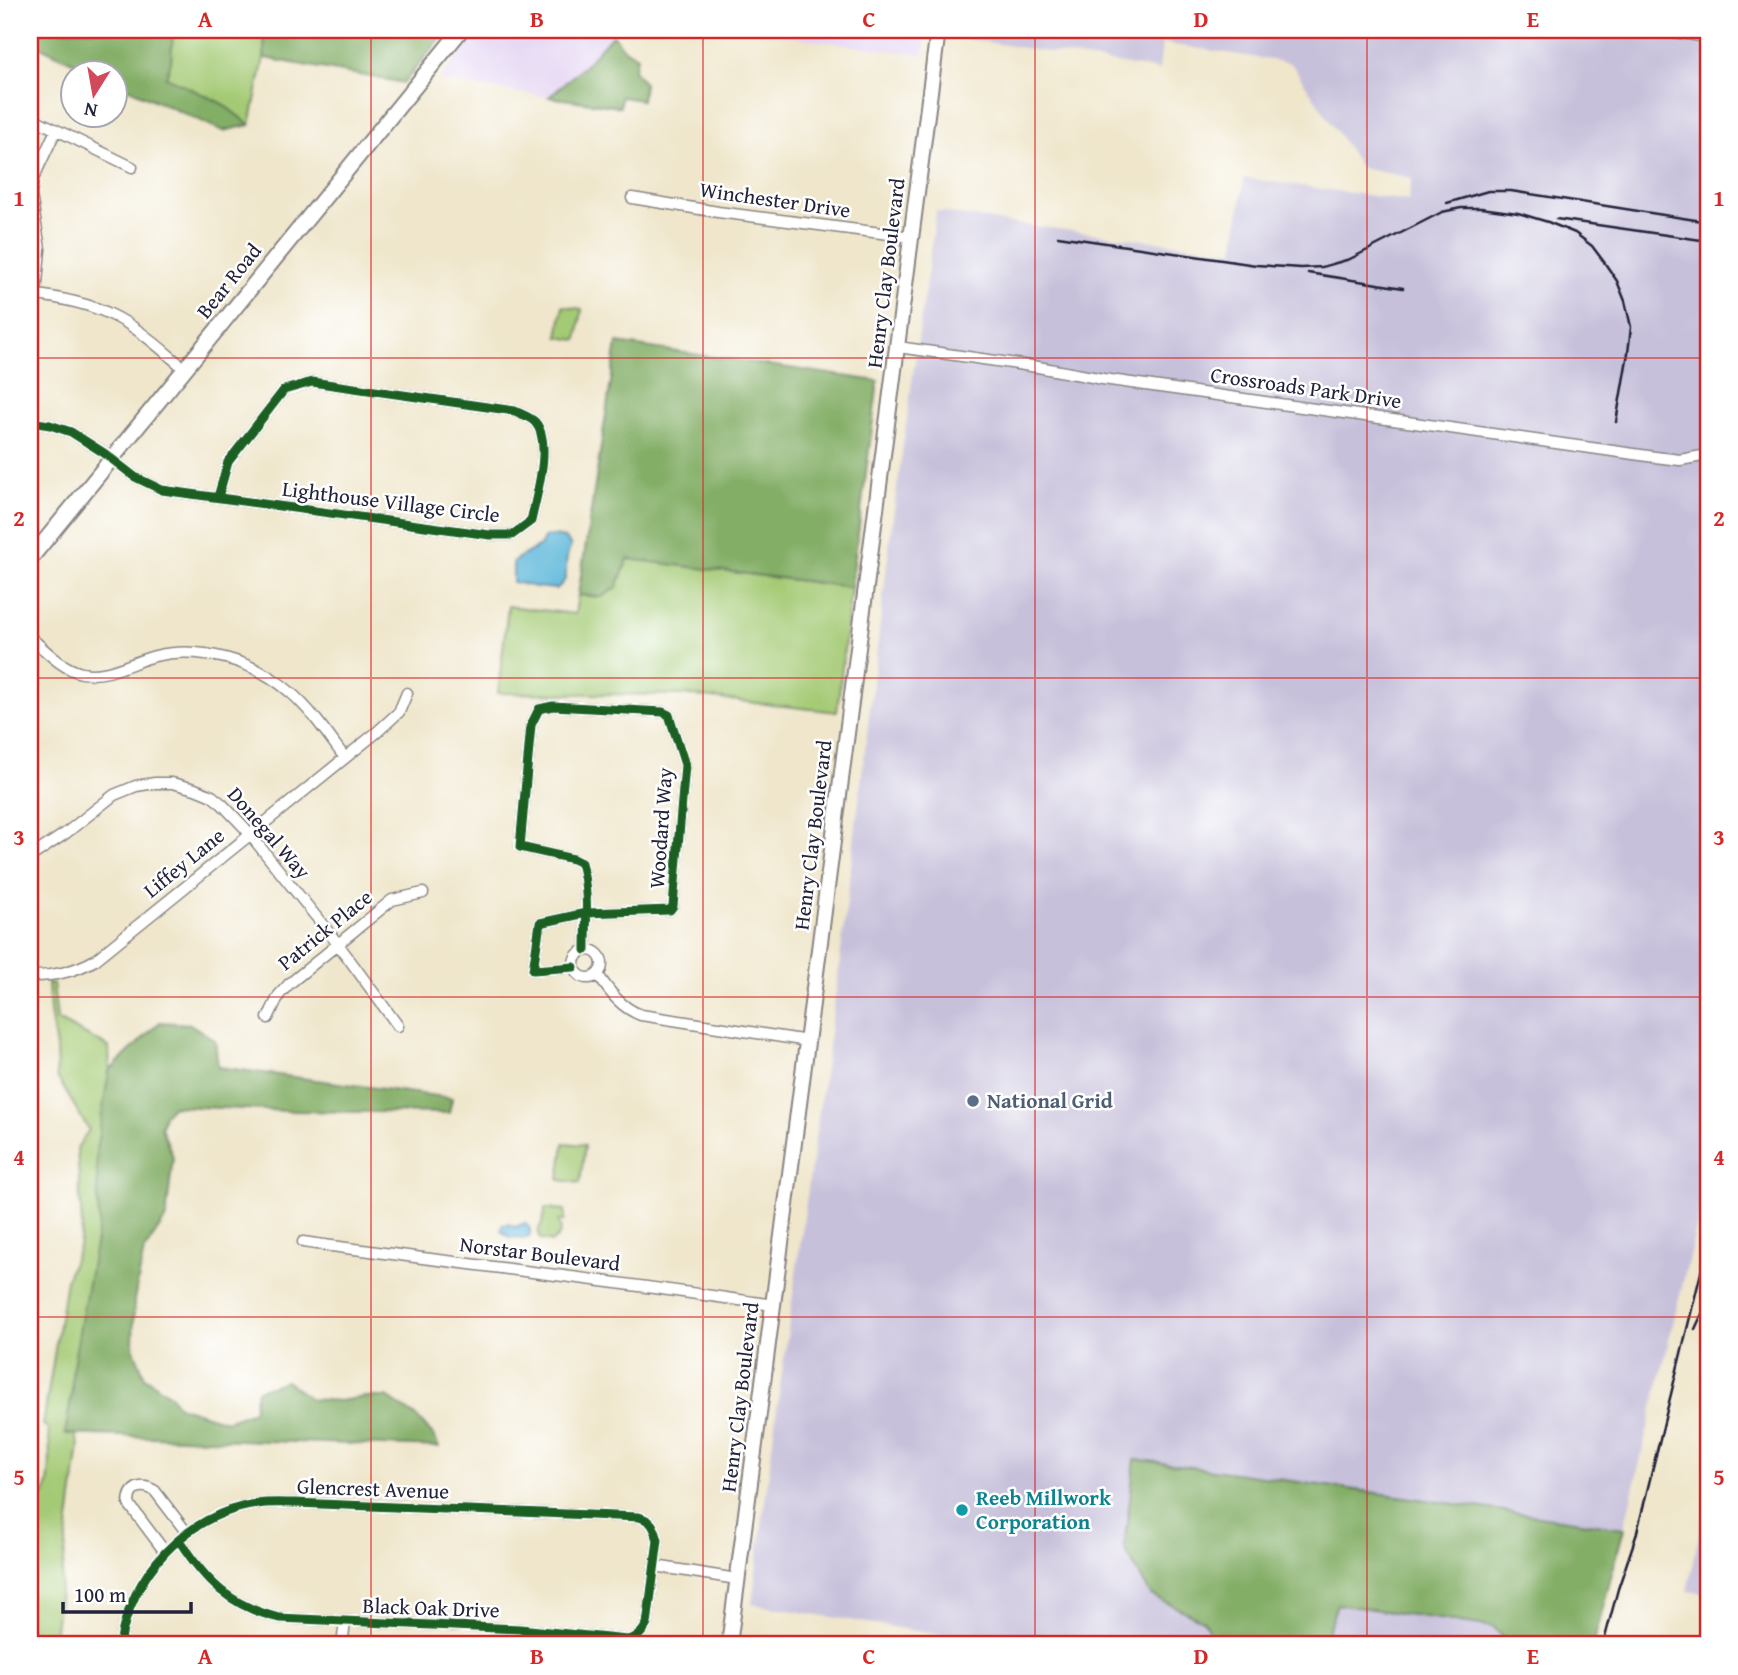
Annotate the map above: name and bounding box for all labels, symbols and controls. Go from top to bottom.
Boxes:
text: A [198,2,213,35]
text: B [530,2,544,35]
text: C [862,2,876,35]
text: D [1194,2,1209,35]
text: E [1527,2,1539,35]
north arrow [60,60,130,130]
text: N [82,96,100,126]
street label: Winchester Drive [698,174,853,225]
street label: Henry Clay Boulevard [858,175,913,370]
text: 1 [13,181,25,214]
text: 1 [1713,181,1725,214]
street label: Bear Road [189,236,269,325]
street label: Crossroads Park Drive [1209,359,1404,416]
street label: Lighthouse Village Circle [280,473,502,530]
text: 2 [13,501,25,534]
text: 2 [1713,501,1725,534]
street label: Henry Clay Boulevard [785,737,840,932]
street label: Woodard Way [641,766,680,890]
street label: Donegal Way [220,780,319,886]
text: 3 [13,820,25,853]
street label: Liffey Lane [136,820,231,905]
text: 3 [1713,820,1725,853]
street label: Patrick Place [271,882,379,977]
place label: National Grid [987,1085,1113,1116]
marker: National Grid [965,1093,981,1109]
text: 4 [13,1140,25,1173]
text: 4 [1713,1140,1725,1173]
street label: Norstar Boulevard [458,1228,623,1279]
street label: Henry Clay Boulevard [712,1299,767,1494]
text: 5 [13,1460,25,1493]
text: 5 [1713,1460,1725,1493]
street label: Glencrest Avenue [296,1470,450,1507]
place label: Reeb Millwork Corporation [976,1482,1112,1537]
marker: Reeb Millwork Corporation [954,1502,970,1518]
scale bar [63,1570,191,1614]
text: 100 m [74,1579,126,1610]
street label: Black Oak Drive [362,1590,500,1625]
text: A [198,1639,213,1672]
text: B [530,1639,544,1672]
text: C [862,1639,876,1672]
text: D [1194,1639,1209,1672]
text: E [1527,1639,1539,1672]

